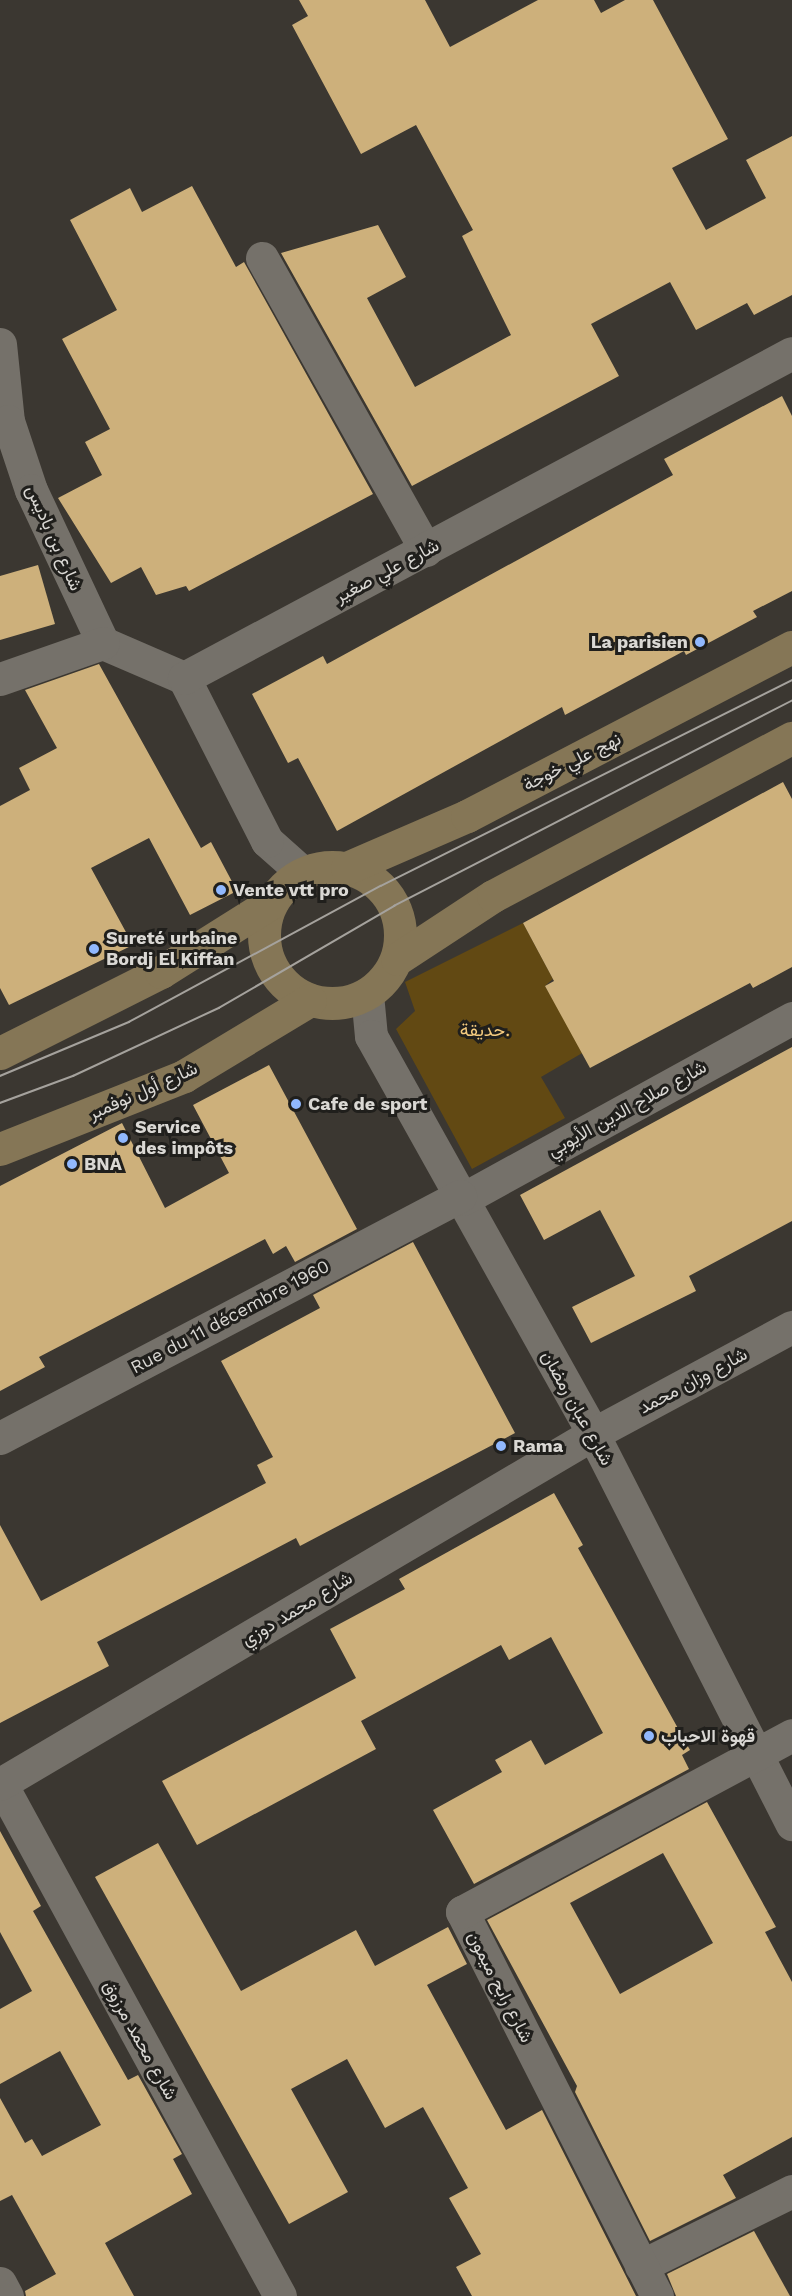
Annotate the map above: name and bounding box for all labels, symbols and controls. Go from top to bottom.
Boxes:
street label: شارع بن باديس [21,482,87,594]
street label: شارع علي صغير [331,535,443,607]
place label: La parisien [591,631,688,653]
marker: La parisien [693,635,707,649]
street label: نهج علي خوجة [519,728,625,796]
place label: Vente vtt pro [233,879,349,901]
marker: Vente vtt pro [214,883,228,897]
place label: Sureté urbaine Bordj El Kiffan [106,928,237,970]
marker: Sureté urbaine Bordj El Kiffan [87,942,101,956]
park label: حديقة. [460,1019,510,1041]
street label: شارع صلاح الدين الأيوبي [544,1056,710,1162]
street label: شارع أول نوفمبر [85,1057,201,1125]
place label: Cafe de sport [308,1093,427,1115]
marker: Cafe de sport [289,1097,303,1111]
place label: Service des impôts [135,1117,233,1160]
marker: Service des impôts [116,1131,130,1145]
place label: BNA [84,1153,122,1175]
marker: BNA [65,1157,79,1171]
street label: Rue du 11 décembre 1960 [127,1255,333,1379]
street label: شارع وزان محمد [635,1343,751,1419]
street label: شارع عبان رمضان [537,1347,617,1469]
place label: Rama [513,1435,563,1457]
marker: Rama [494,1439,508,1453]
street label: شارع محمد دوزي [238,1567,356,1651]
place label: قهوة الاحباب [661,1725,755,1747]
marker: قهوة الاحباب [642,1729,656,1743]
street label: شارع رابح ميمون [463,1928,537,2046]
street label: شارع محمد مرزوق [98,1977,182,2103]

